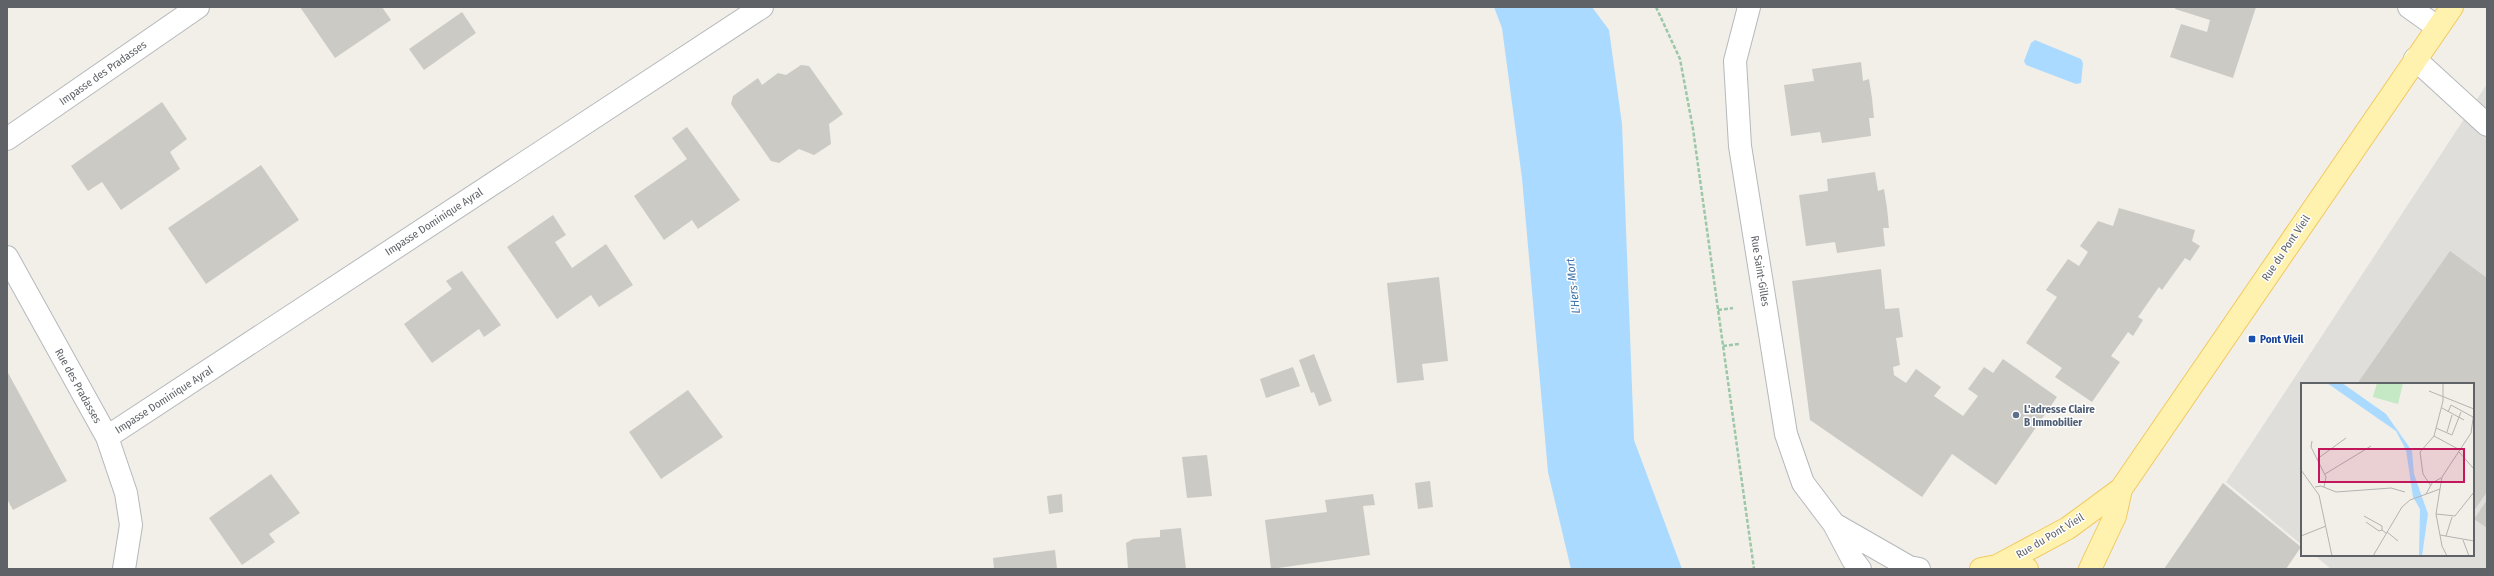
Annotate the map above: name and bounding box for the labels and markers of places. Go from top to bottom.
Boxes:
place label: Pont Vieil [2260,333,2305,346]
marker: Pont Vieil [2247,334,2257,344]
place label: L'adresse Claire B Immobilier [2024,403,2095,429]
marker: L'adresse Claire B Immobilier [2011,410,2021,420]

